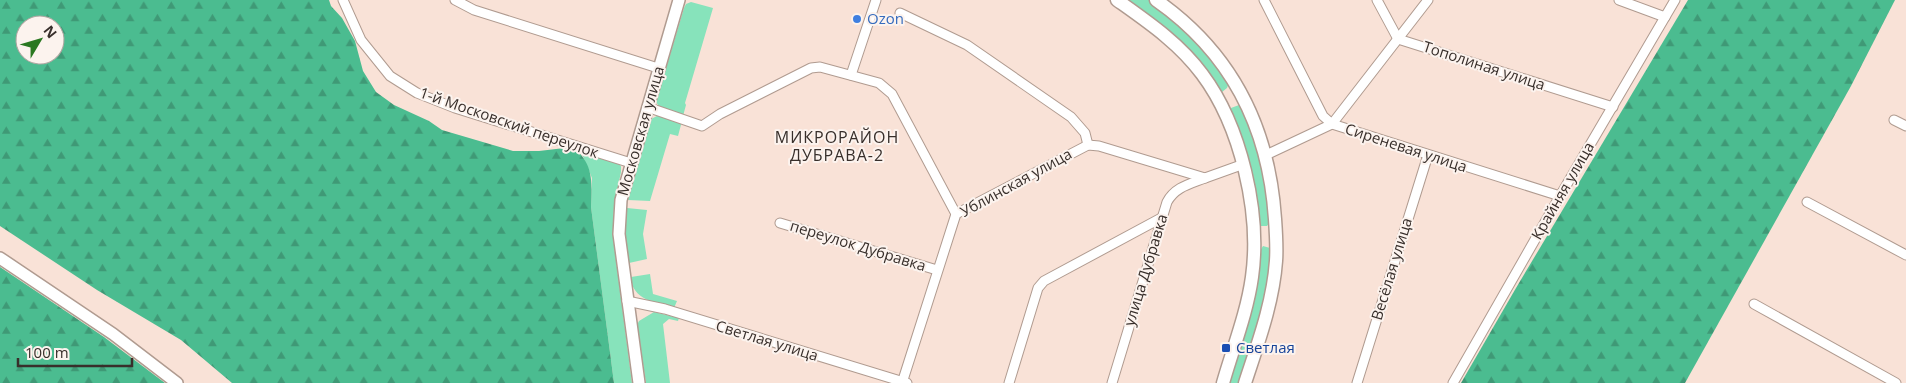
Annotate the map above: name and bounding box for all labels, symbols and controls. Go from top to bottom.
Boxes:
place label: Ozon [867,8,904,28]
marker: Ozon [851,13,863,25]
north arrow [15,15,65,65]
text: N [40,21,62,42]
street label: Тополиная улица [1421,36,1548,94]
street label: Московская улица [612,64,668,198]
street label: 1-й Московский переулок [417,82,602,162]
street label: Сиреневая улица [1343,118,1470,176]
district label: МИКРОРАЙОН ДУБРАВА-2 [775,126,899,166]
street label: Крайняя улица [1526,138,1598,243]
street label: Ублинская улица [956,143,1075,221]
street label: улица Дубравка [1118,211,1172,328]
street label: переулок Дубравка [788,215,929,275]
street label: Весёлая улица [1366,215,1416,322]
street label: Светлая улица [714,315,821,365]
scale bar [18,336,131,368]
place label: Светлая [1236,337,1295,357]
text: 100 m [25,342,69,362]
marker: Светлая [1220,342,1232,354]

